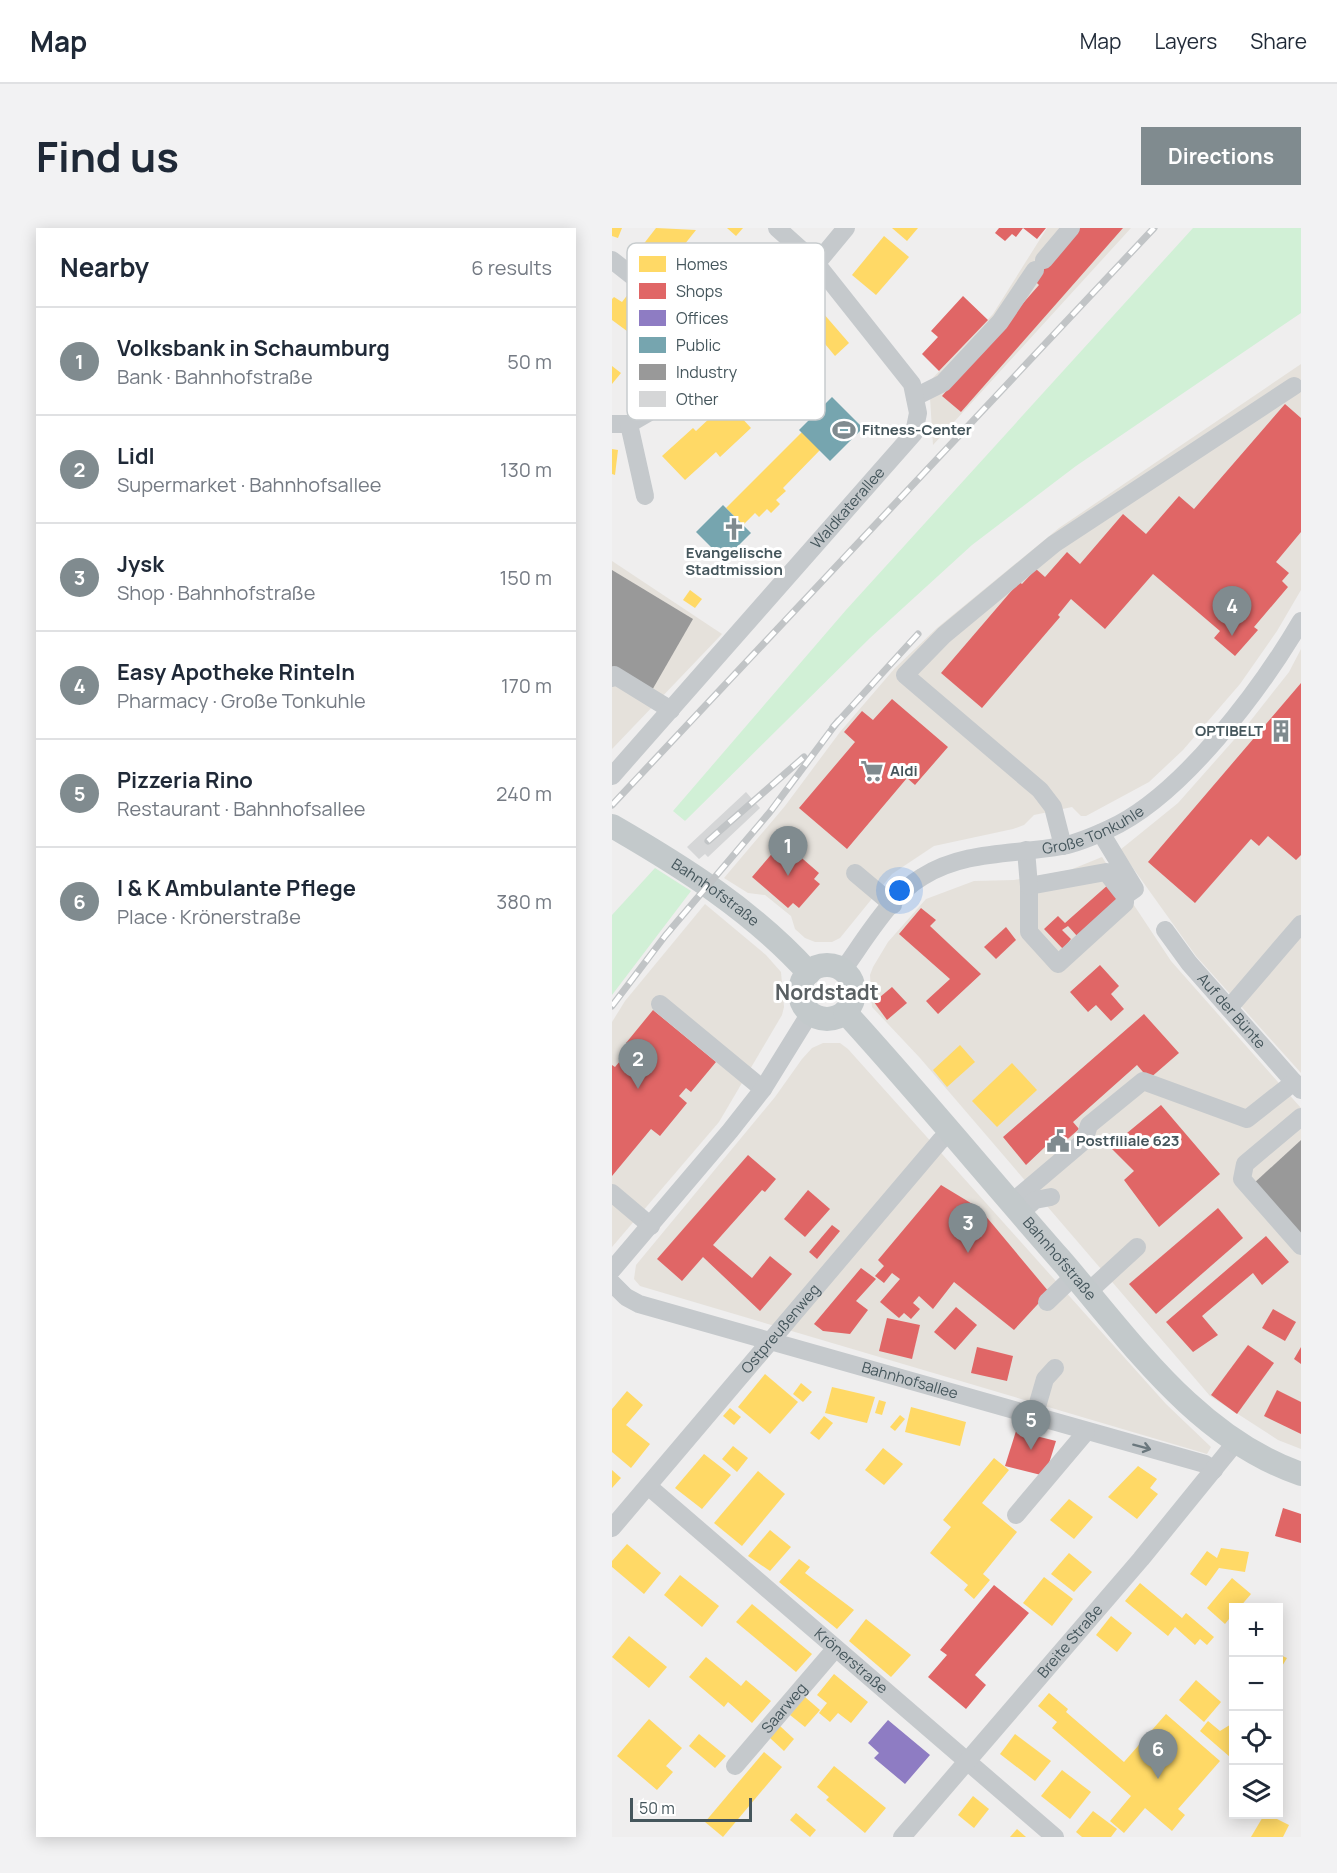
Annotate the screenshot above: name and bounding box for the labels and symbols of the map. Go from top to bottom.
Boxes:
legend [627,243,825,420]
text: Homes [676,253,728,275]
text: Shops [676,280,723,302]
text: Offices [676,307,729,329]
text: Public [676,334,721,356]
text: Industry [676,361,738,383]
text: Other [676,388,719,410]
sports icon: Fitness-Center [831,417,857,443]
place label: Fitness-Center [862,419,972,440]
street label: Waldkaterallee [806,462,889,553]
church icon: Evangelische Stadtmission [721,516,747,542]
place label: Evangelische Stadtmission [685,542,783,580]
pin: 4 [1212,586,1252,636]
building icon: OPTIBELT [1268,718,1294,744]
place label: OPTIBELT [1195,720,1263,741]
supermarket icon: Aldi [859,758,885,784]
place label: Aldi [890,760,918,781]
street label: Große Tonkuhle [1041,800,1148,859]
pin: 1 [768,826,807,876]
street label: Bahnhofstraße [668,853,764,931]
your location [885,876,914,905]
street label: Auf der Bünte [1193,968,1271,1053]
district label: Nordstadt [775,978,879,1006]
pin: 2 [618,1040,658,1089]
public building icon: Postfiliale 623 [1045,1128,1071,1154]
place label: Postfiliale 623 [1076,1130,1180,1151]
pin: 3 [948,1204,988,1253]
street label: Bahnhofstraße [1018,1212,1102,1305]
street label: Ostpreußenweg [736,1279,825,1378]
street label: Bahnhofsallee [859,1356,961,1404]
pin: 5 [1012,1400,1050,1450]
one-way arrow [1132,1442,1151,1453]
street label: Breite Straße [1032,1600,1107,1682]
street label: Krönerstraße [810,1623,893,1698]
street label: Saarweg [756,1678,812,1738]
pin: 6 [1138,1730,1178,1779]
scale bar [630,1795,752,1822]

